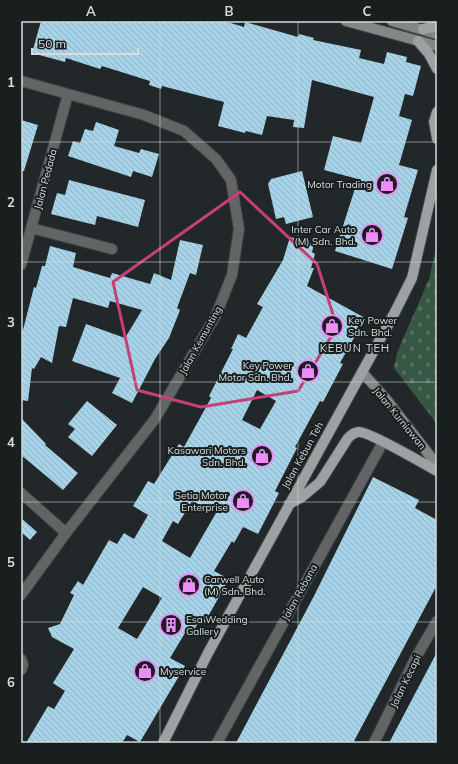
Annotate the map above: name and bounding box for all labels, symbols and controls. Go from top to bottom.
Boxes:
text: A [86,3,96,19]
text: B [225,3,234,19]
text: C [363,3,372,19]
scale bar [32,30,138,56]
text: 50 m [38,36,66,51]
text: 1 [7,74,15,90]
street label: Jalan Pedada [31,148,60,211]
shop icon: Motor Trading [374,171,400,197]
place label: Motor Trading [307,178,372,191]
text: 2 [7,194,15,210]
shop icon: Inter Car Auto (M) Sdn. Bhd. [359,222,385,248]
place label: Inter Car Auto (M) Sdn. Bhd. [291,223,356,248]
street label: Jalan Kemunting [176,304,225,377]
shop icon: Key Power Sdn. Bhd. [319,313,345,339]
text: 3 [7,314,15,330]
place label: Key Power Sdn. Bhd. [348,314,398,339]
district label: KEBUN TEH [320,341,390,355]
shop icon: Key Power Motor Sdn. Bhd. [295,358,321,384]
place label: Key Power Motor Sdn. Bhd. [218,359,292,384]
street label: Jalan Kurniawan [371,385,429,452]
street label: Jalan Kebun Teh [279,419,326,491]
text: 4 [7,434,15,450]
shop icon: Kasawari Motors Sdn. Bhd. [249,443,275,469]
place label: Kasawari Motors Sdn. Bhd. [168,444,246,469]
shop icon: Setia Motor Enterprise [230,488,256,514]
place label: Setia Motor Enterprise [175,489,228,514]
text: 5 [7,554,15,570]
street label: Jalan Rebana [279,562,320,623]
shop icon: Carwell Auto (M) Sdn. Bhd. [176,572,202,598]
place label: Carwell Auto (M) Sdn. Bhd. [204,573,265,598]
building icon: Esa Wedding Gallery [158,612,184,638]
place label: Esa Wedding Gallery [186,613,248,638]
street label: Jalan Kecapi [387,653,424,710]
shop icon: Myservice [132,658,158,684]
place label: Myservice [160,665,206,678]
text: 6 [7,674,15,690]

